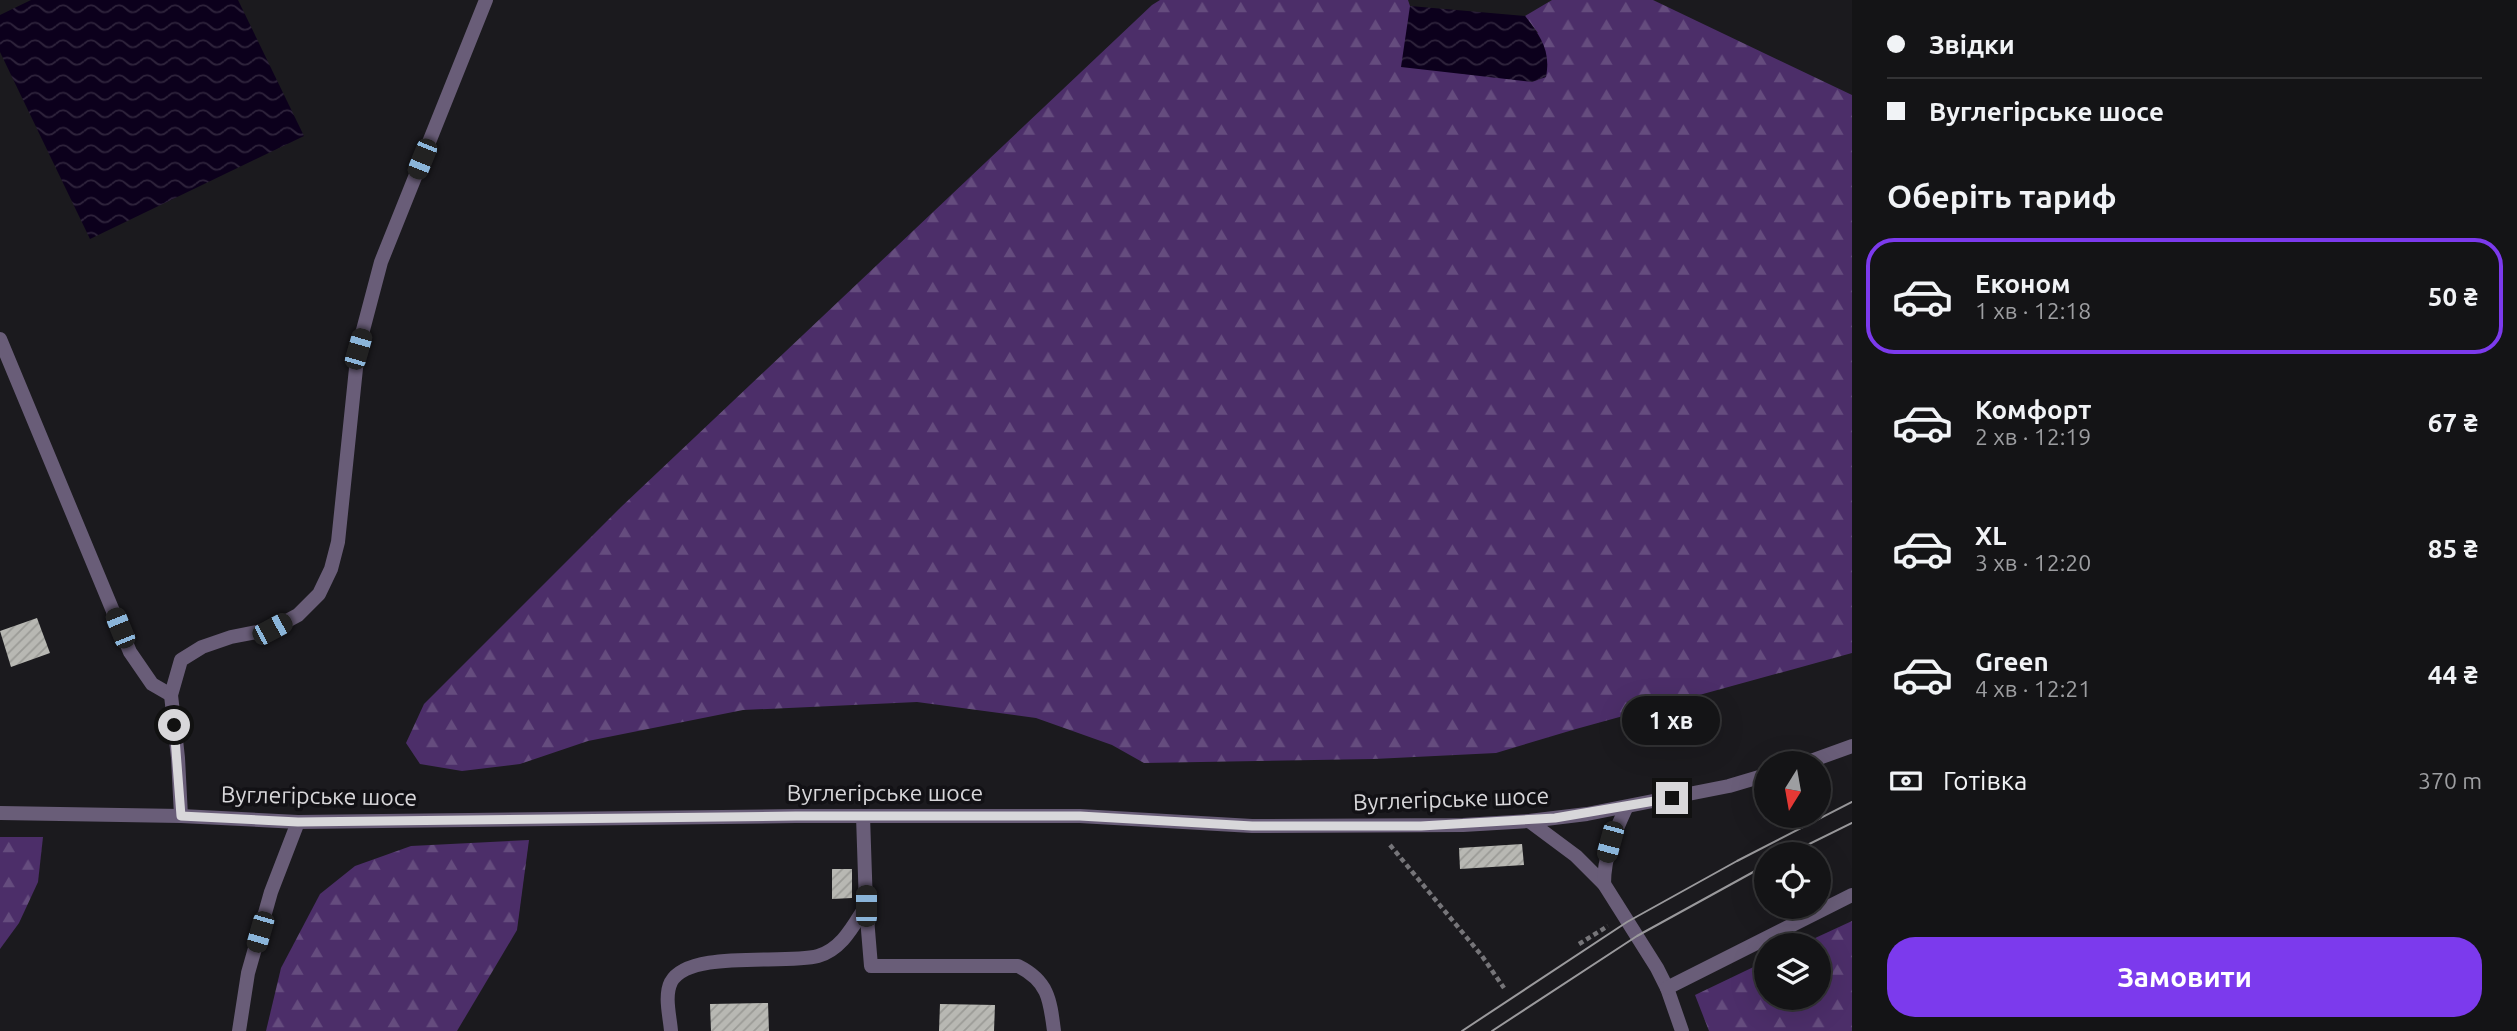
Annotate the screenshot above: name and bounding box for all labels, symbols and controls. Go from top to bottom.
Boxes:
text: Звідки [1929,30,2015,59]
text: Вуглегірське шосе [1929,97,2164,126]
car [405,136,440,182]
text: Оберіть тариф [1887,178,2117,214]
icon: car [1891,265,1954,328]
text: Економ [1975,269,2071,298]
text: 50 ₴ [2428,282,2478,311]
text: 1 хв · 12:18 [1975,298,2091,323]
car [343,326,374,372]
icon: car [1891,391,1954,454]
text: Комфорт [1975,395,2091,424]
text: 67 ₴ [2428,408,2478,437]
text: 2 хв · 12:19 [1975,424,2091,449]
icon: car [1891,517,1954,580]
text: XL [1975,521,2006,550]
text: 85 ₴ [2428,534,2478,563]
text: 3 хв · 12:20 [1975,550,2091,575]
car [103,605,138,651]
car [249,610,296,648]
icon: car [1891,643,1954,706]
text: Green [1975,647,2049,676]
text: 44 ₴ [2428,660,2478,689]
text: 4 хв · 12:21 [1975,676,2091,701]
callout: 1 хв [1623,696,1721,746]
text: 1 хв [1649,708,1693,733]
route start [158,709,190,741]
north arrow [1754,751,1830,828]
map controls [1754,751,1831,1010]
icon: cash [1887,762,1925,800]
text: Готівка [1943,766,2027,795]
text: 370 m [2418,768,2482,793]
street label: Вуглегірське шосе [787,780,983,805]
street label: Вуглегірське шосе [221,781,417,810]
route end [1656,782,1688,814]
street label: Вуглегірське шосе [1352,783,1550,814]
car [1595,819,1626,865]
button: locate [1754,842,1831,919]
car [856,885,877,927]
car [245,909,276,955]
button: layers [1754,933,1831,1010]
button: Замовити [1887,937,2482,1017]

